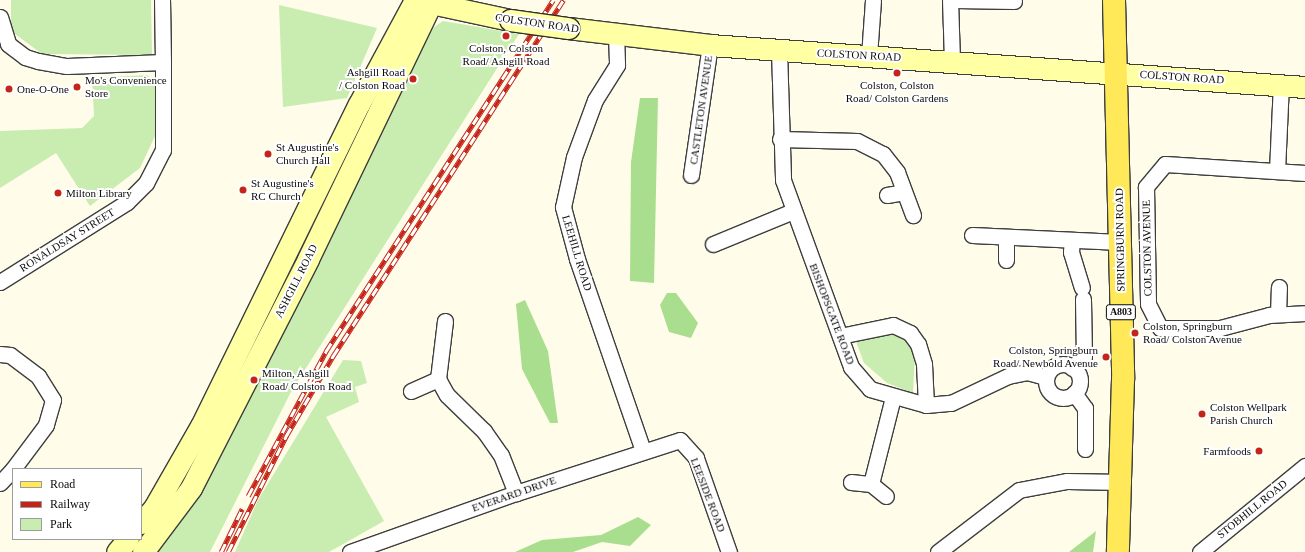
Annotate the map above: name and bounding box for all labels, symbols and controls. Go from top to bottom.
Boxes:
street label: COLSTON ROAD [494,11,580,35]
marker: Colston, Colston Road/ Ashgill Road [501,31,511,41]
place label: Colston, Colston Road/ Ashgill Road [462,42,550,68]
street label: COLSTON ROAD [816,46,902,64]
street label: CASTLETON AVENUE [687,54,715,166]
place label: Ashgill Road / Colston Road [339,66,405,92]
street label: COLSTON ROAD [1139,67,1225,87]
marker: Colston, Colston Road/ Colston Gardens [892,68,902,78]
place label: Mo's Convenience Store [85,74,167,100]
marker: Ashgill Road / Colston Road [408,74,418,84]
place label: Colston, Colston Road/ Colston Gardens [846,79,948,105]
place label: One-O-One [17,82,69,96]
marker: Mo's Convenience Store [72,82,82,92]
marker: One-O-One [4,84,14,94]
place label: St Augustine's Church Hall [276,141,339,167]
marker: St Augustine's Church Hall [263,149,273,159]
place label: St Augustine's RC Church [251,177,314,203]
marker: St Augustine's RC Church [238,185,248,195]
place label: Milton Library [66,186,132,200]
marker: Milton Library [53,188,63,198]
street label: SPRINGBURN ROAD [1112,188,1128,292]
street label: COLSTON AVENUE [1140,199,1154,297]
street label: RONALDSAY STREET [17,205,117,275]
street label: LEEHILL ROAD [559,213,595,293]
street label: ASHGILL ROAD [272,242,320,320]
street label: BISHOPSGATE ROAD [807,262,857,366]
road number: A803 [1105,304,1137,320]
place label: Colston, Springburn Road/ Colston Avenue [1143,320,1242,346]
marker: Colston, Springburn Road/ Colston Avenue [1130,328,1140,338]
place label: Colston, Springburn Road/ Newbold Avenue [993,344,1098,370]
marker: Colston, Springburn Road/ Newbold Avenue [1101,352,1111,362]
place label: Milton, Ashgill Road/ Colston Road [262,367,351,393]
marker: Milton, Ashgill Road/ Colston Road [249,375,259,385]
place label: Colston Wellpark Parish Church [1210,401,1287,427]
marker: Colston Wellpark Parish Church [1197,409,1207,419]
place label: Farmfoods [1203,444,1251,458]
marker: Farmfoods [1254,446,1264,456]
street label: LEESIDE ROAD [688,456,728,534]
legend [12,468,142,540]
street label: EVERARD DRIVE [470,473,558,515]
text: Road [50,477,75,491]
street label: STOBHILL ROAD [1214,477,1290,541]
text: Railway [50,497,90,511]
text: Park [50,517,72,531]

